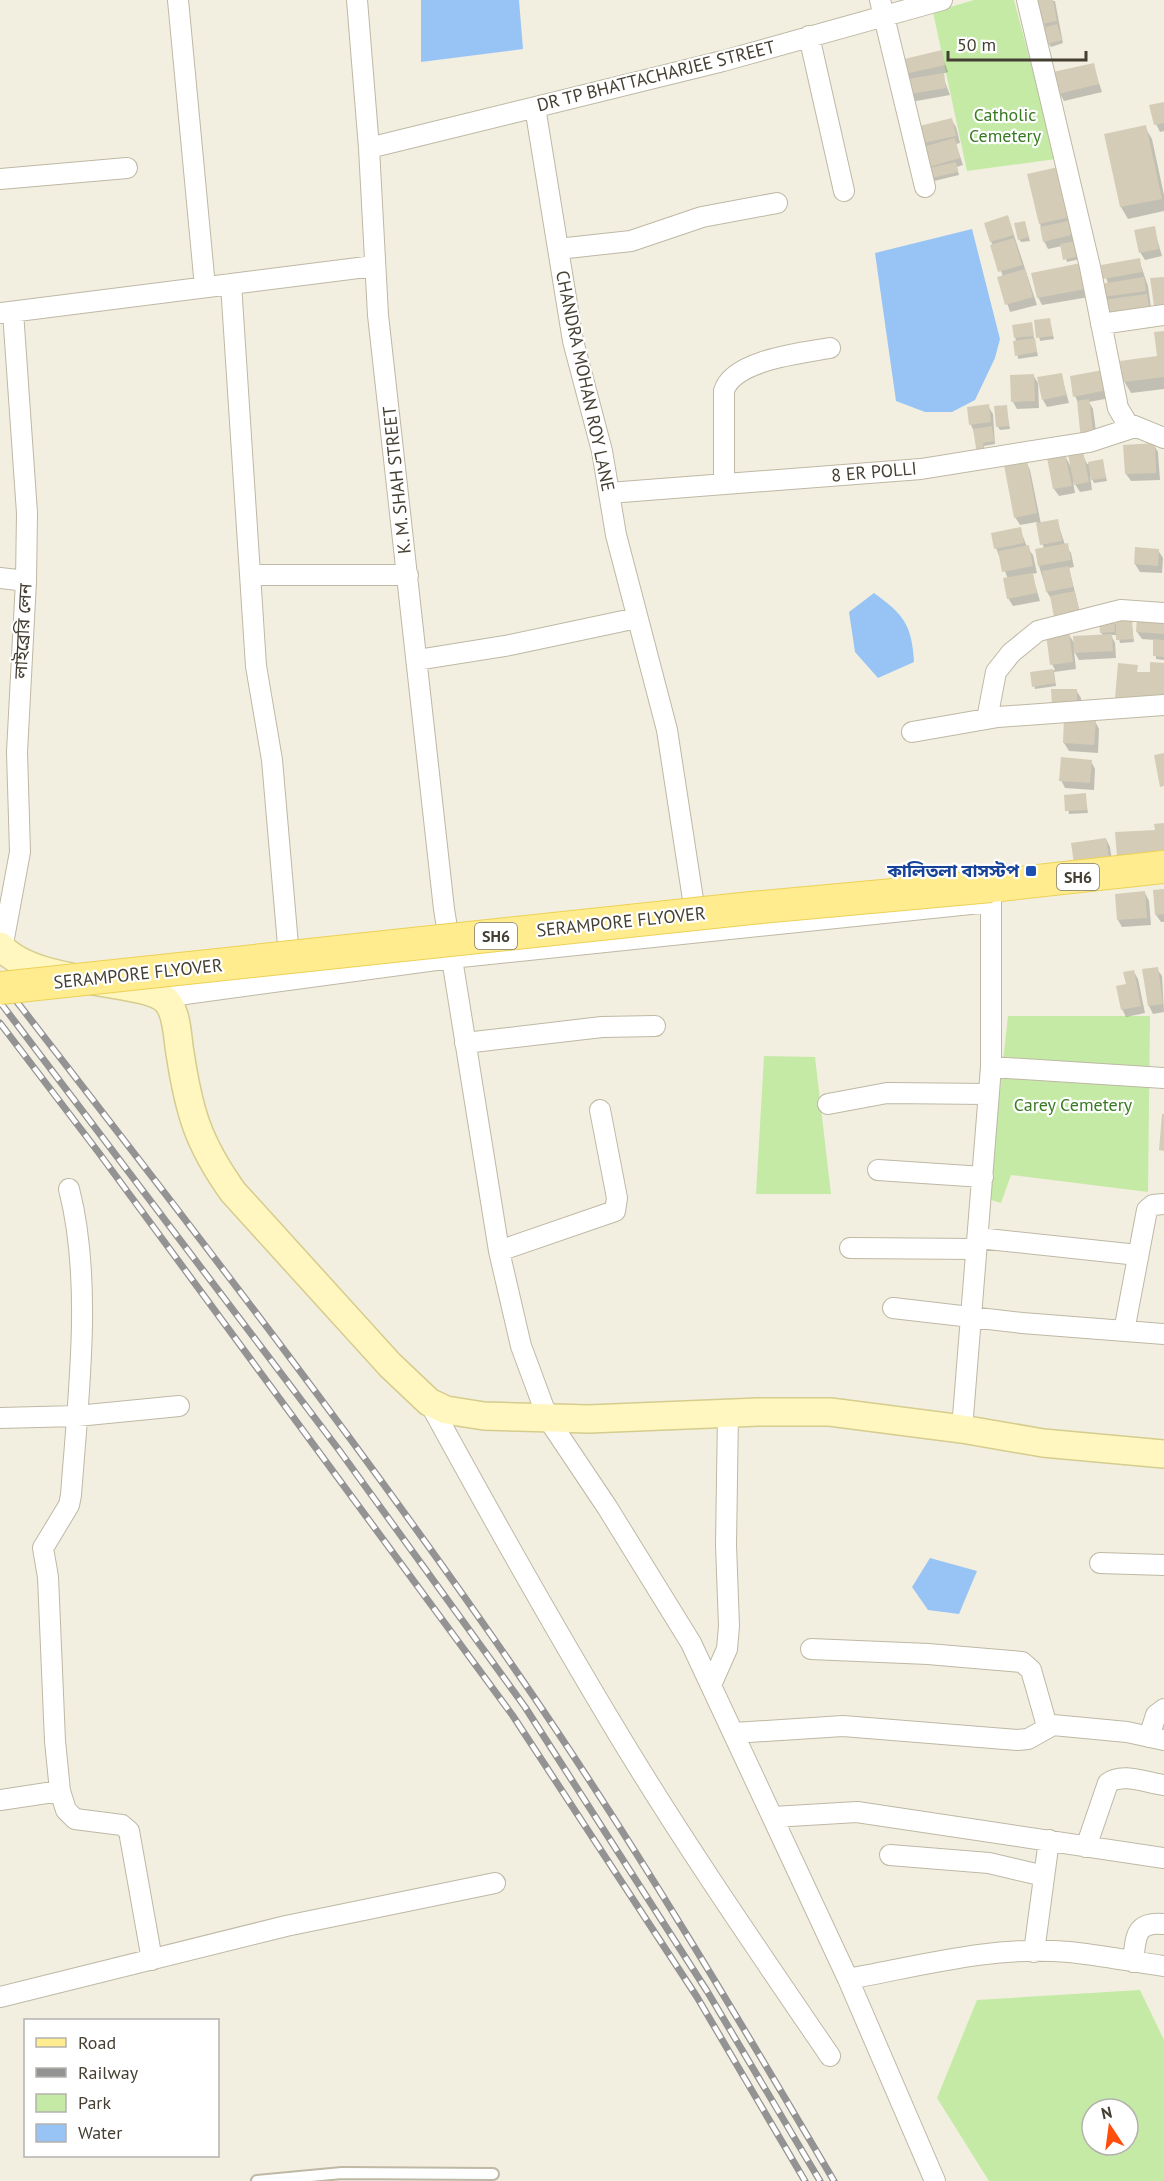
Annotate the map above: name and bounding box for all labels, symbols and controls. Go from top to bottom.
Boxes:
scale bar [948,24,1086,62]
text: 50 m [957,33,996,56]
street label: DR TP BHATTACHARJEE STREET [534,35,777,116]
park label: Catholic Cemetery [969,103,1042,147]
street label: CHANDRA MOHAN ROY LANE [551,268,620,493]
street label: K. M. SHAH STREET [377,405,416,555]
street label: 8 ER POLLI [830,456,918,487]
street label: লাইব্রেরি লেন [8,582,37,680]
place label: কালিতলা বাসস্টপ [886,859,1020,882]
marker: কালিতলা বাসস্টপ [1024,864,1038,878]
road number: SH6 [1057,864,1099,890]
street label: SERAMPORE FLYOVER [535,901,707,942]
road number: SH6 [475,923,517,949]
street label: SERAMPORE FLYOVER [52,953,224,994]
park label: Carey Cemetery [1014,1093,1133,1116]
legend [24,2019,219,2157]
text: Road [78,2031,116,2054]
text: Railway [78,2061,139,2084]
text: Park [78,2091,111,2114]
north arrow [1080,2097,1140,2157]
text: N [1099,2101,1114,2123]
text: Water [78,2121,122,2144]

